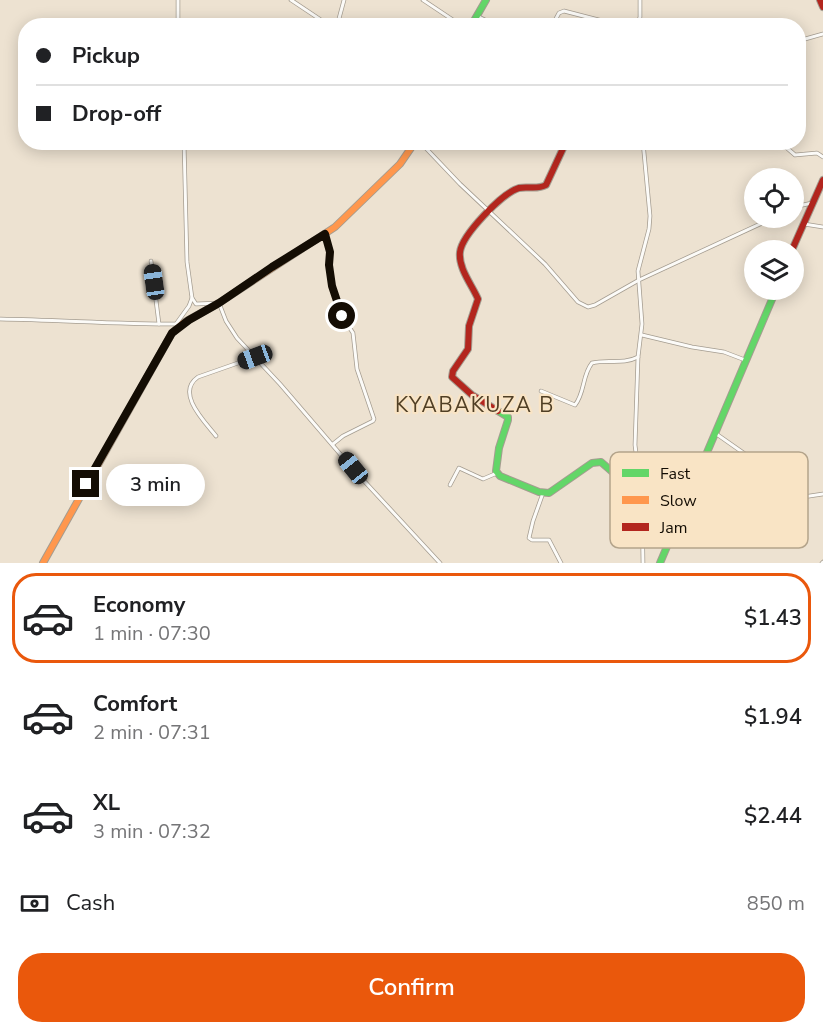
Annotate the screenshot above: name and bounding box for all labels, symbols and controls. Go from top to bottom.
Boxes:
text: Pickup [72,41,140,71]
text: Drop-off [72,99,161,129]
map controls [744,168,804,300]
button: locate [744,168,804,228]
button: layers [744,240,804,300]
car [143,263,165,301]
route start [328,302,355,329]
car [235,342,275,372]
district label: KYABAKUZA B [395,391,555,419]
car [335,448,371,488]
legend [610,452,808,548]
callout: 3 min [107,463,206,505]
text: Fast [660,463,691,485]
route end [72,470,99,497]
text: 3 min [130,471,181,498]
text: Slow [660,490,697,512]
text: Jam [659,517,687,539]
text: Economy [93,590,185,620]
icon: car [21,591,75,645]
text: $1.43 [744,603,802,633]
text: 1 min · 07:30 [93,620,211,647]
text: Comfort [93,689,177,719]
icon: car [21,690,75,744]
text: $1.94 [744,702,802,732]
text: 2 min · 07:31 [93,719,211,746]
text: XL [93,788,120,818]
icon: car [21,789,75,843]
text: $2.44 [744,801,802,831]
text: 3 min · 07:32 [93,818,211,845]
icon: cash [18,887,51,920]
text: Cash [66,888,115,918]
text: 850 m [747,890,805,917]
button: Confirm [18,953,805,1022]

